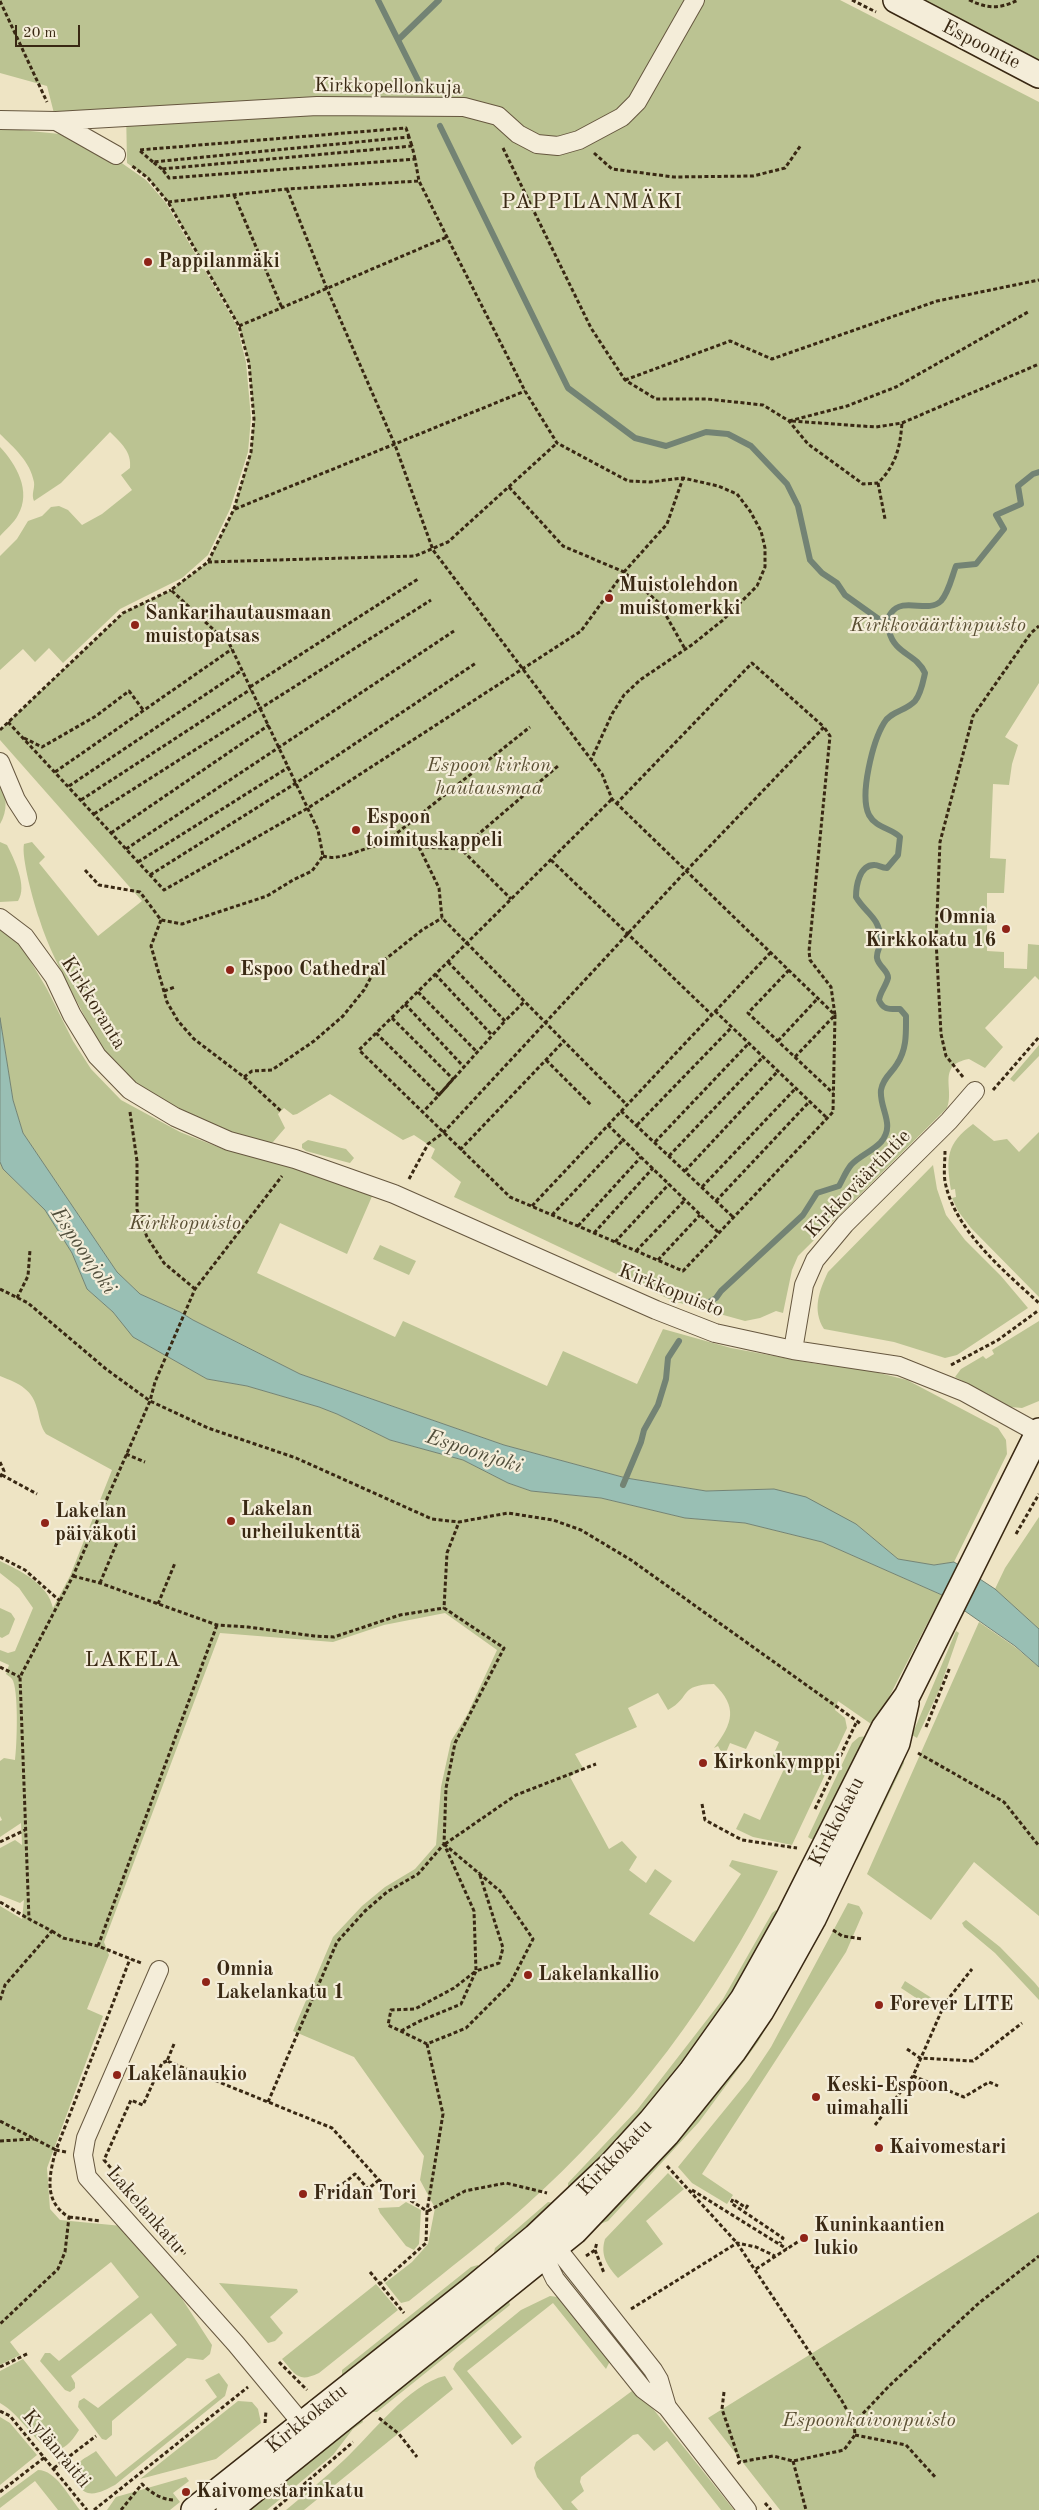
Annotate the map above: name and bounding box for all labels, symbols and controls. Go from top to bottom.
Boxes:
scale bar [18,15,82,47]
street label: Espoontie [938,15,1024,75]
text: 20 m [23,26,57,41]
street label: Kirkkopellonkuja [314,74,462,100]
district label: PAPPILANMÄKI [500,189,684,215]
place label: Pappilanmäki [158,250,280,274]
marker: Pappilanmäki [142,256,154,268]
place label: Muistolehdon muistomerkki [619,574,740,621]
marker: Muistolehdon muistomerkki [603,592,615,604]
place label: Sankarihautausmaan muistopatsas [145,602,331,649]
park label: Kirkkoväärtinpuisto [850,614,1026,638]
marker: Sankarihautausmaan muistopatsas [129,619,141,631]
park label: Espoon kirkon hautausmaa [427,754,551,801]
place label: Espoon toimituskappeli [366,806,503,853]
marker: Espoon toimituskappeli [350,824,362,836]
place label: Omnia Kirkkokatu 16 [865,906,996,953]
marker: Omnia Kirkkokatu 16 [1000,923,1012,935]
street label: Kirkkoranta [55,952,131,1054]
place label: Espoo Cathedral [240,958,386,982]
marker: Espoo Cathedral [224,964,236,976]
street label: Kirkkoväärtintie [800,1125,916,1243]
water label: Espoonjoki [45,1202,121,1300]
park label: Kirkkopuisto [129,1212,241,1236]
street label: Kirkkopuisto [615,1259,727,1323]
water label: Espoonjoki [422,1425,526,1479]
place label: Lakelan urheilukenttä [241,1498,361,1545]
place label: Lakelan päiväkoti [55,1500,137,1547]
marker: Lakelan urheilukenttä [225,1515,237,1527]
marker: Lakelan päiväkoti [39,1517,51,1529]
district label: LAKELA [84,1647,182,1673]
place label: Kirkonkymppi [713,1751,841,1775]
marker: Kirkonkymppi [697,1757,709,1769]
street label: Kirkkokatu [804,1773,870,1871]
place label: Omnia Lakelankatu 1 [216,1958,344,2005]
place label: Lakelankallio [538,1963,659,1987]
marker: Lakelankallio [522,1969,534,1981]
marker: Omnia Lakelankatu 1 [200,1976,212,1988]
place label: Forever LITE [889,1993,1013,2017]
marker: Forever LITE [873,1999,885,2011]
place label: Lakelanaukio [127,2063,247,2087]
marker: Lakelanaukio [111,2069,123,2081]
place label: Keski-Espoon uimahalli [826,2074,949,2121]
marker: Keski-Espoon uimahalli [810,2091,822,2103]
street label: Kirkkokatu [573,2115,657,2201]
place label: Kaivomestari [889,2136,1006,2160]
marker: Kaivomestari [873,2142,885,2154]
street label: Lakelankatu [101,2162,189,2258]
place label: Fridan Tori [313,2182,416,2206]
marker: Fridan Tori [297,2188,309,2200]
place label: Kuninkaantien lukio [814,2214,945,2261]
marker: Kuninkaantien lukio [798,2232,810,2244]
street label: Kirkkokatu [262,2379,352,2459]
street label: Kylänraitti [16,2405,96,2493]
park label: Espoonkaivonpuisto [782,2409,956,2433]
place label: Kaivomestarinkatu [196,2480,364,2504]
marker: Kaivomestarinkatu [180,2486,192,2498]

